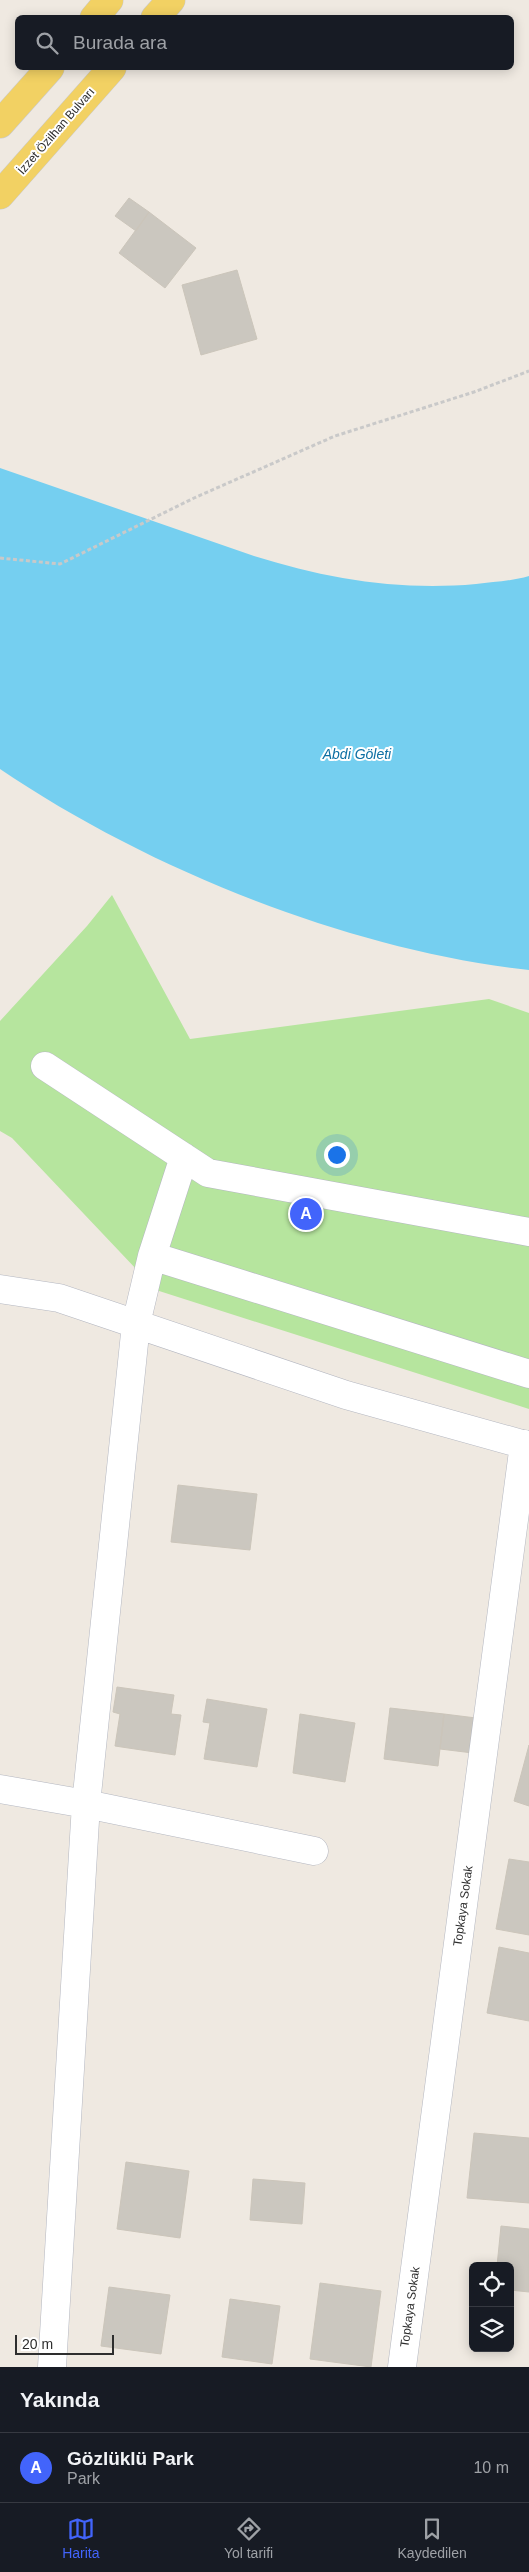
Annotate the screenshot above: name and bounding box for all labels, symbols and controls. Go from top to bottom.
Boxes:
search box [15,15,514,70]
icon: search [33,29,61,57]
text: Burada ara [73,32,167,53]
street label: İzzet Özilhan Bulvarı [15,85,97,177]
water label: Abdi Göleti [322,746,392,762]
your location [324,1142,350,1168]
pin: A [290,1195,322,1233]
street label: Topkaya Sokak [450,1864,476,1947]
map controls [469,2262,514,2352]
button: locate [469,2262,514,2307]
street label: Topkaya Sokak [397,2265,423,2348]
button: layers [469,2307,514,2352]
scale bar [15,2332,114,2355]
text: 20 m [22,2336,53,2352]
text: Yakında [20,2388,99,2411]
text: Gözlüklü Park [67,2448,194,2469]
text: A [30,2459,42,2476]
text: 10 m [473,2459,509,2476]
text: Park [67,2470,100,2487]
tab: Harita [62,2515,100,2561]
tab: Yol tarifi [224,2515,273,2561]
tab: Kaydedilen [398,2515,467,2561]

